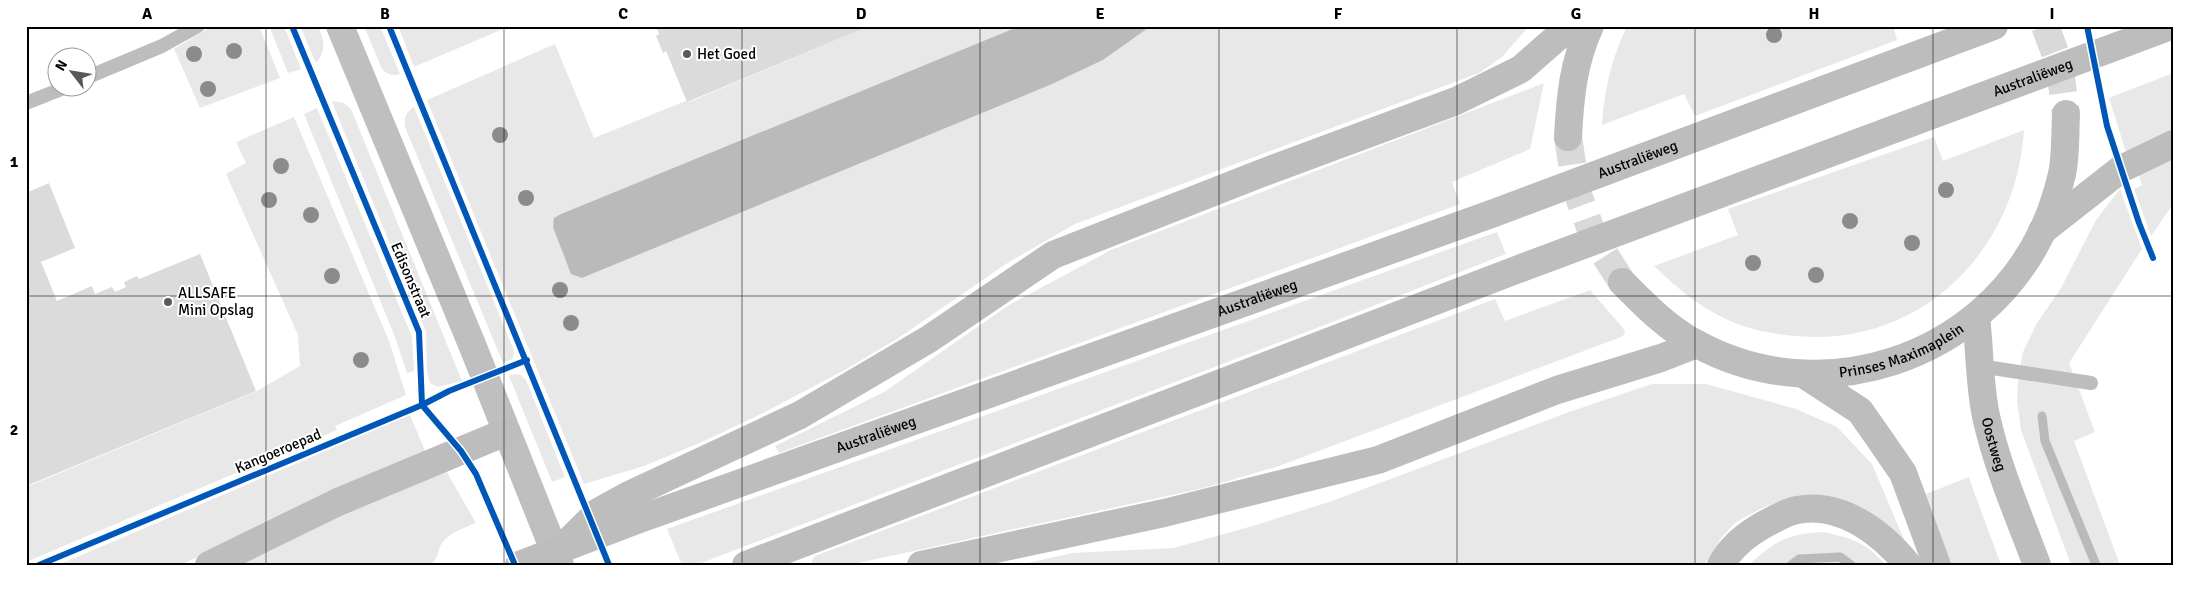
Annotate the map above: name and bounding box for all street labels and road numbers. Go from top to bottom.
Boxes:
street label: Australiëweg [1990,54,2075,101]
street label: Australiëweg [1595,136,1680,182]
street label: Edisonstraat [387,239,435,321]
street label: Australiëweg [1215,275,1300,320]
street label: Prinses Maximaplein [1838,319,1967,382]
street label: Australiëweg [833,412,918,457]
street label: Oostweg [1978,416,2010,474]
street label: Kangoeroepad [232,425,324,477]

